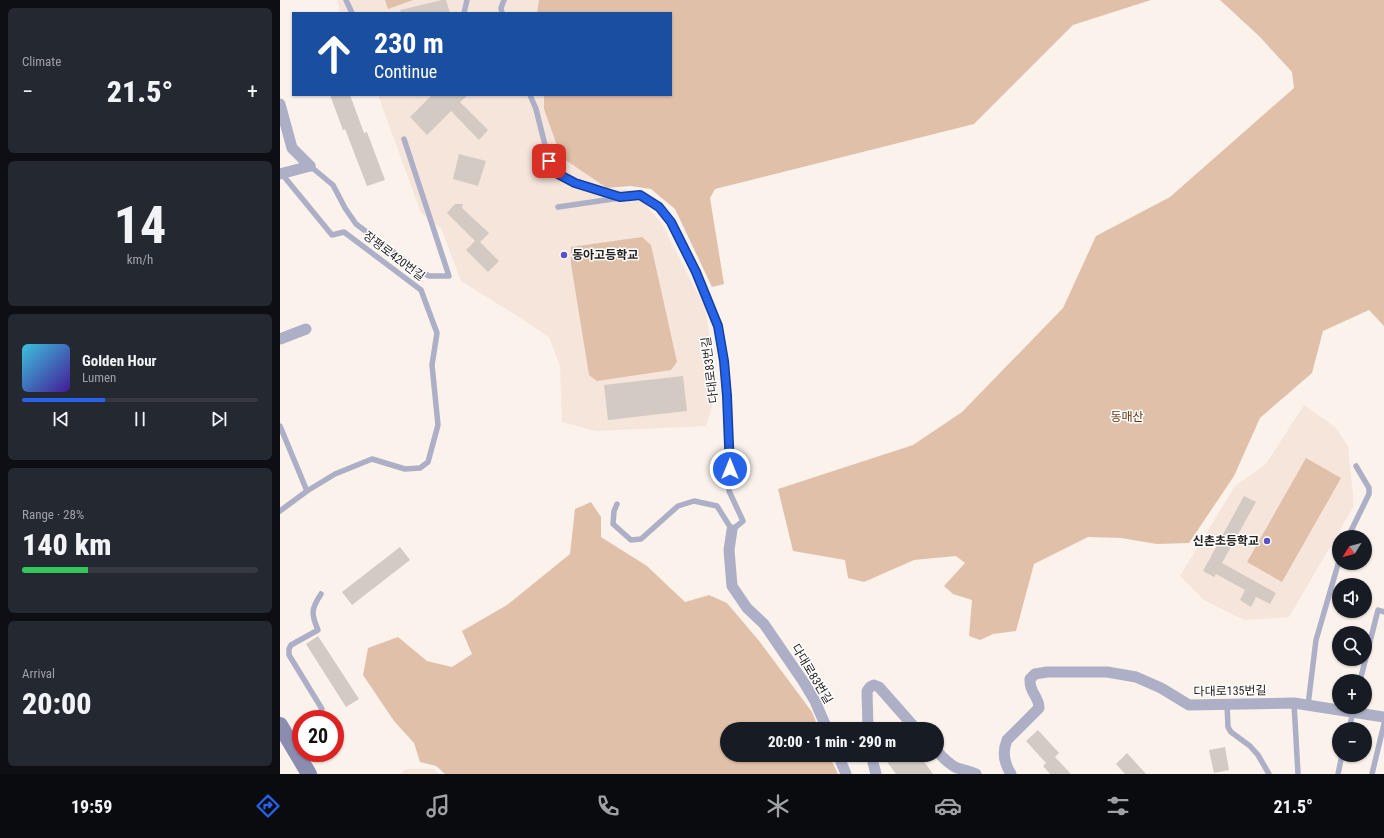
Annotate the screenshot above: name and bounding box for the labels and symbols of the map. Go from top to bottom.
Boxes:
pin [532,144,566,178]
street label: 장평로420번길 [361,228,427,284]
place label: 동아고등학교 [572,248,638,262]
marker: 동아고등학교 [559,250,569,260]
street label: 다대로83번길 [699,336,721,404]
park label: 동매산 [1110,410,1144,424]
position arrow [709,448,751,490]
north arrow [1332,530,1372,570]
place label: 신촌초등학교 [1193,534,1259,548]
marker: 신촌초등학교 [1262,536,1272,546]
street label: 다대로83번길 [789,642,835,706]
street label: 다대로135번길 [1193,683,1267,699]
speed limit sign: 20 [292,710,344,762]

